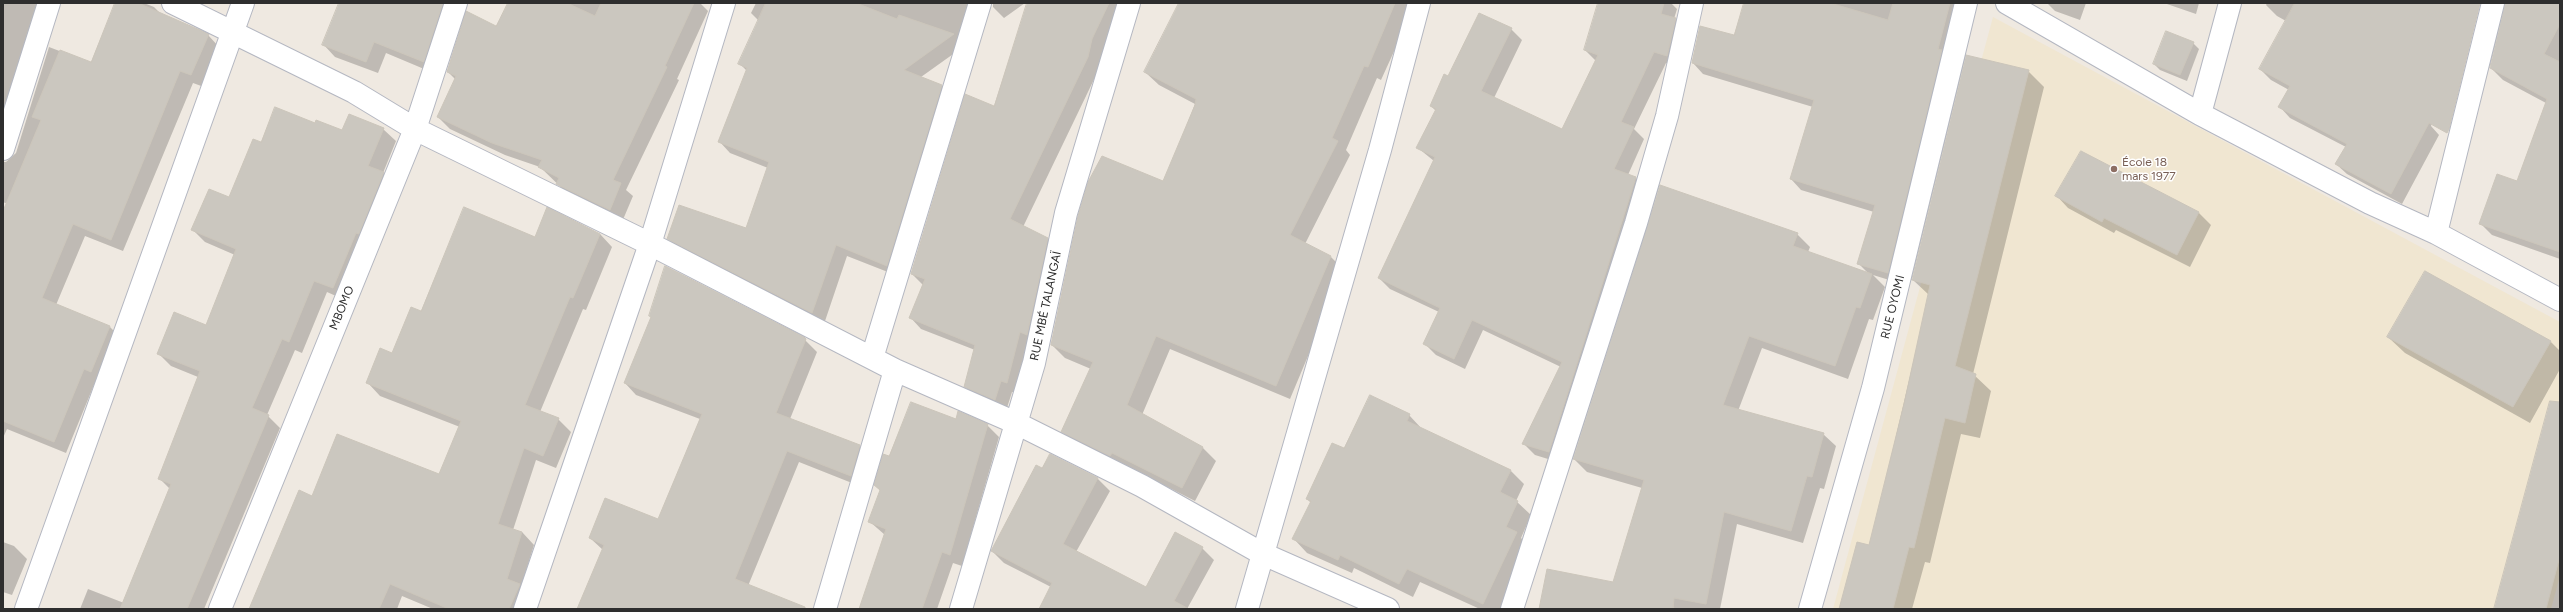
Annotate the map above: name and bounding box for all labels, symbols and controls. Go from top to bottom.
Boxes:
place label: École 18 mars 1977 [2122,155,2176,183]
marker: École 18 mars 1977 [2109,164,2119,174]
street label: RUE MBÉ TALANGAÏ [1027,250,1065,362]
street label: RUE OYOMI [1878,274,1908,340]
street label: MBOMO [327,284,357,332]

